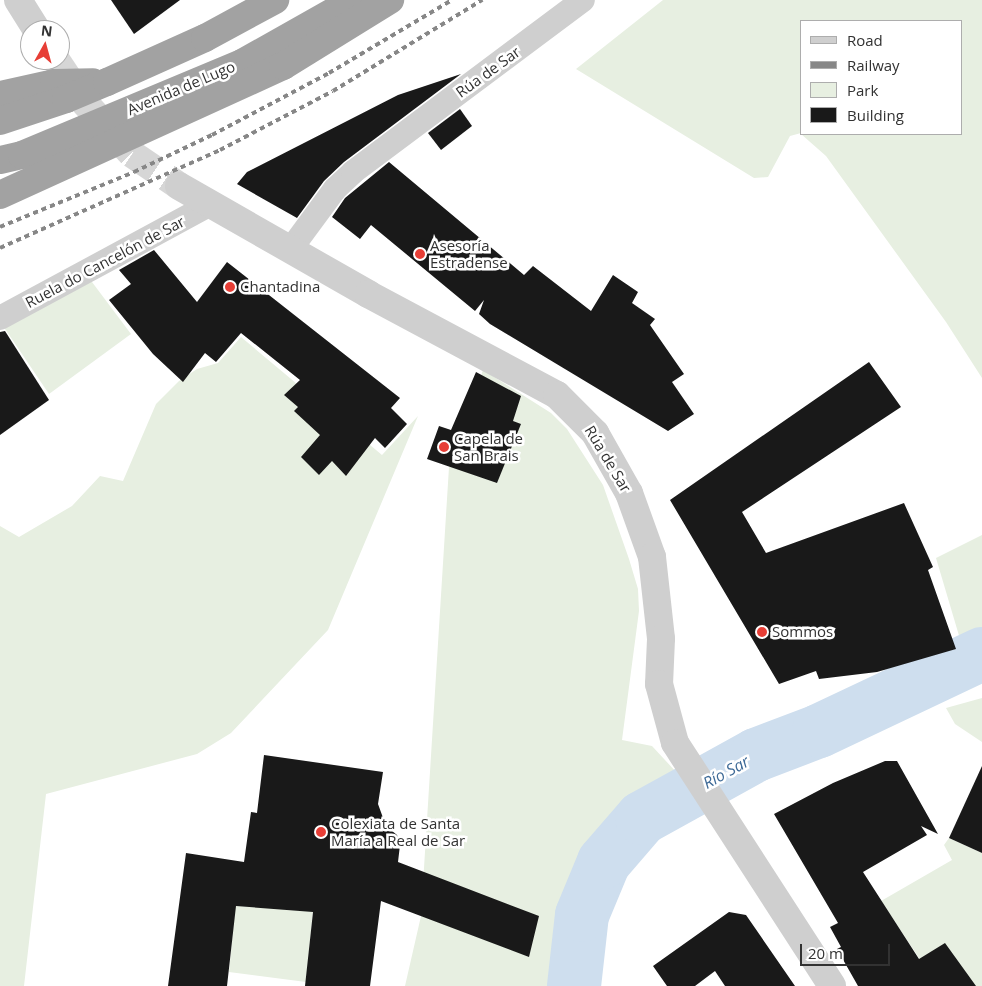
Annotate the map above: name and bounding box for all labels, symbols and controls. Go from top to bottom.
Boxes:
north arrow [20,20,70,70]
text: N [40,20,54,41]
legend [800,20,962,135]
text: Road [847,30,883,50]
street label: Rúa de Sar [452,43,524,101]
text: Railway [847,55,900,75]
street label: Avenida de Lugo [124,57,238,119]
text: Park [847,80,878,100]
text: Building [847,105,904,125]
street label: Ruela do Cancelón de Sar [22,212,188,312]
place label: Asesoría Estradense [430,236,508,271]
marker: Asesoría Estradense [414,248,426,260]
place label: Chantadina [240,278,320,296]
marker: Chantadina [224,281,236,293]
street label: Rúa de Sar [581,422,635,496]
place label: Capela de San Brais [454,429,523,464]
marker: Capela de San Brais [438,441,450,453]
place label: Sommos [772,623,833,641]
marker: Sommos [756,626,768,638]
water label: Río Sar [700,752,752,792]
place label: Colexiata de Santa María a Real de Sar [331,814,465,849]
marker: Colexiata de Santa María a Real de Sar [315,826,327,838]
scale bar [802,934,892,966]
text: 20 m [808,943,843,963]

